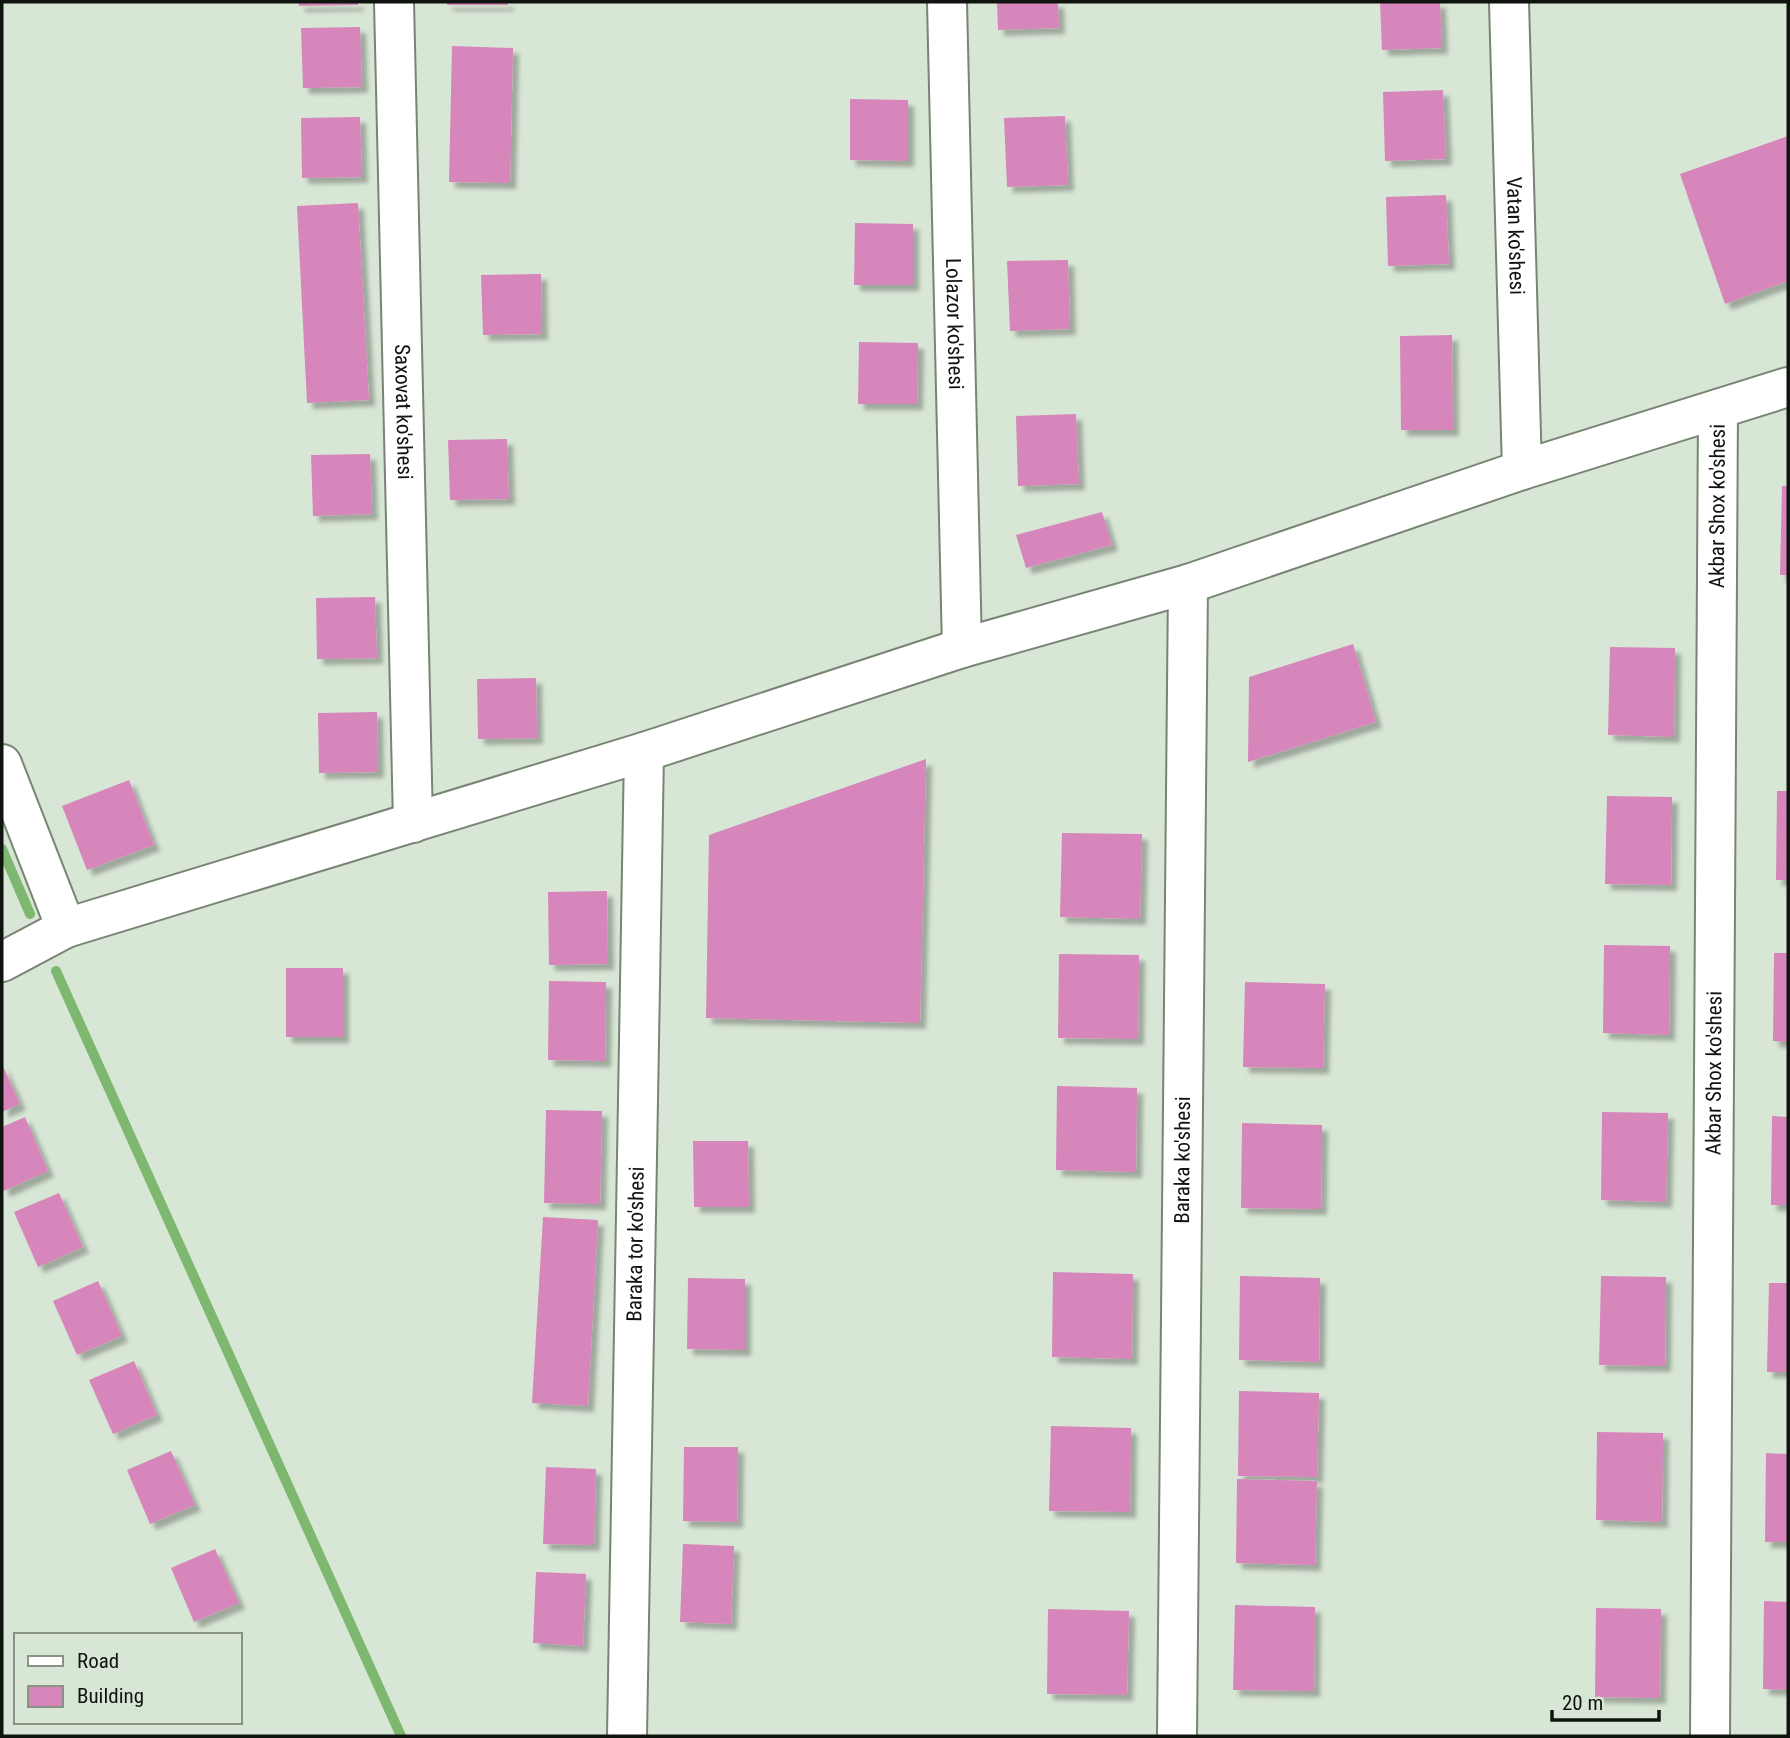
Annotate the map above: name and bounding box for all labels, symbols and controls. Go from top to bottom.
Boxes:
street label: Vatan ko'shesi [1502,177,1529,295]
street label: Lolazor ko'shesi [941,258,968,390]
street label: Saxovat ko'shesi [390,344,417,480]
street label: Akbar Shox ko'shesi [1705,424,1730,588]
street label: Akbar Shox ko'shesi [1702,991,1726,1155]
street label: Baraka ko'shesi [1170,1096,1195,1224]
street label: Baraka tor ko'shesi [622,1166,649,1322]
legend [14,1633,242,1724]
text: Road [77,1649,119,1673]
scale bar [1552,1678,1659,1722]
text: Building [77,1684,144,1708]
text: 20 m [1562,1691,1603,1715]

